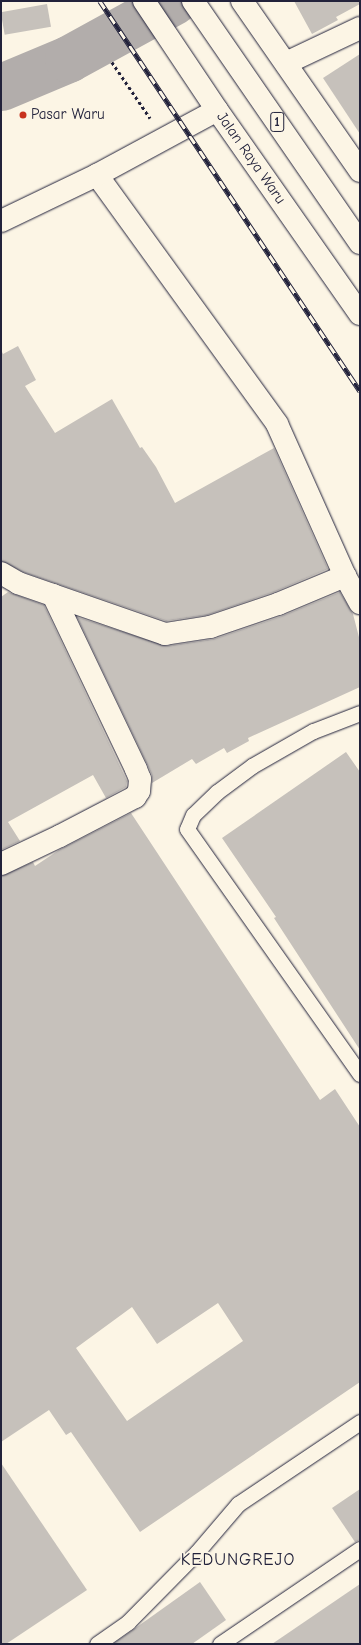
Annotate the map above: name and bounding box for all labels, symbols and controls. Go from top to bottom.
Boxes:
place label: Pasar Waru [31,106,105,124]
street label: Jalan Raya Waru [213,109,289,207]
marker: Pasar Waru [18,110,28,120]
road number: 1 [270,110,284,134]
district label: KEDUNGREJO [181,1550,295,1570]

